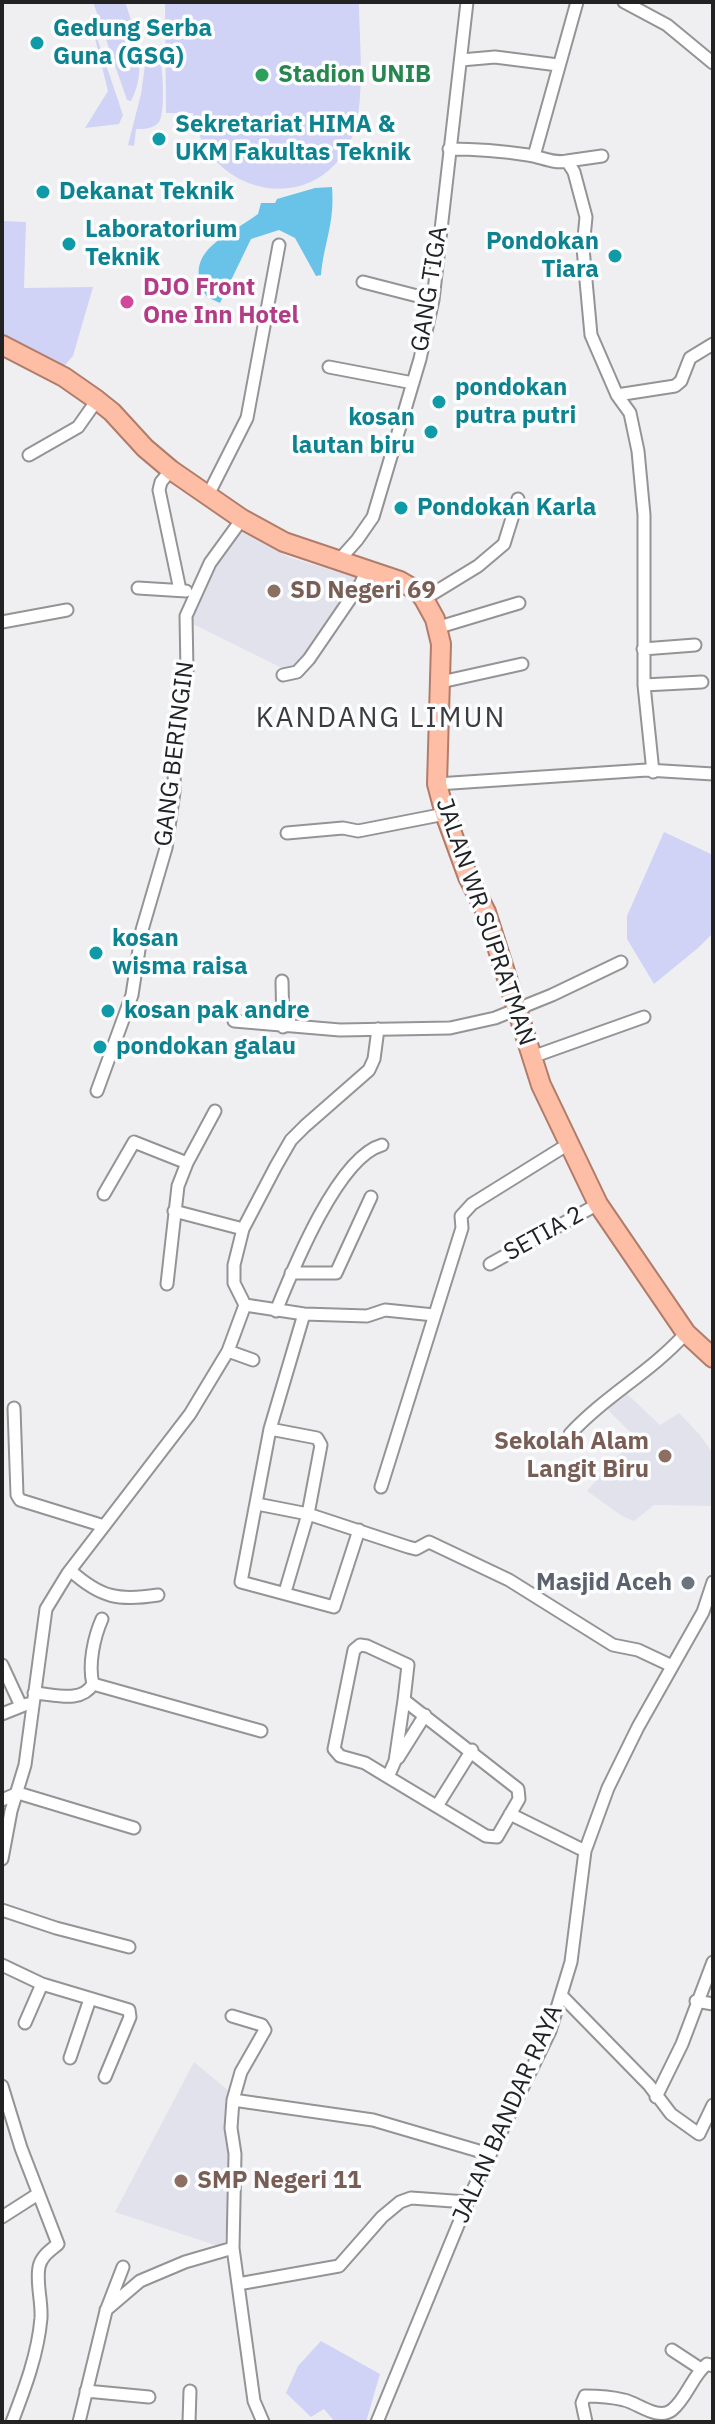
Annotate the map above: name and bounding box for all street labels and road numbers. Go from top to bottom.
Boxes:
street label: GANG TIGA [406,224,454,354]
street label: GANG BERINGIN [149,660,201,848]
street label: JALAN WR SUPRATMAN [429,794,541,1050]
street label: SETIA 2 [499,1200,589,1268]
street label: JALAN BANDAR RAYA [447,2000,569,2228]

